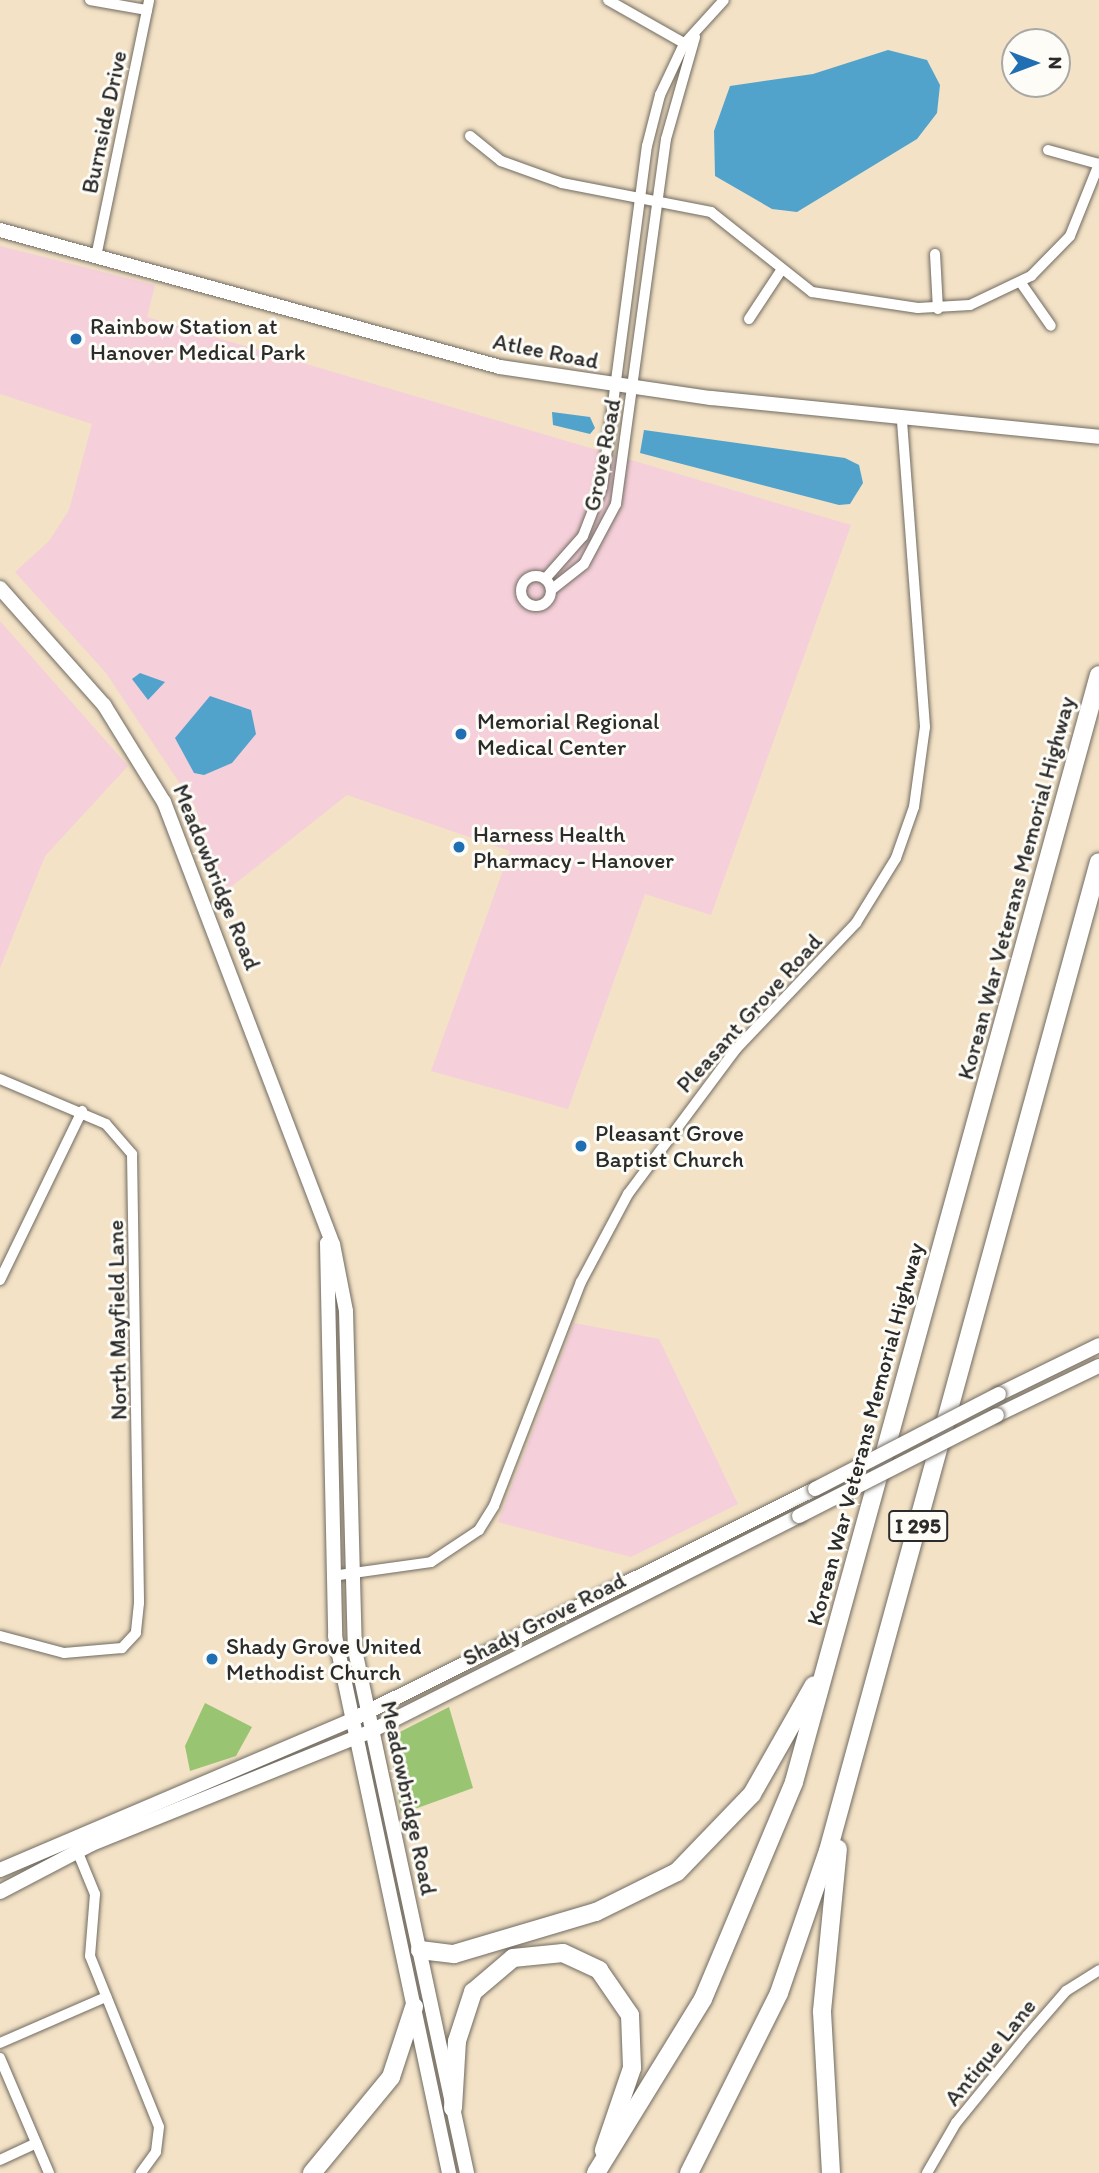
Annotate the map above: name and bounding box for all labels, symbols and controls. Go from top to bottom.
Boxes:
north arrow [1001,28,1071,98]
street label: Burnside Drive [75,48,133,196]
text: N [1044,57,1067,69]
place label: Rainbow Station at Hanover Medical Park [90,312,306,366]
street label: Atlee Road [491,327,601,375]
marker: Rainbow Station at Hanover Medical Park [68,331,84,347]
street label: Grove Road [578,397,626,513]
street label: Korean War Veterans Memorial Highway [952,694,1080,1082]
place label: Memorial Regional Medical Center [477,707,660,761]
marker: Memorial Regional Medical Center [451,724,471,744]
street label: Meadowbridge Road [167,780,267,974]
place label: Harness Health Pharmacy - Hanover [473,820,674,874]
marker: Harness Health Pharmacy - Hanover [451,839,467,855]
street label: Pleasant Grove Road [670,928,828,1098]
place label: Pleasant Grove Baptist Church [595,1119,744,1173]
marker: Pleasant Grove Baptist Church [573,1138,589,1154]
street label: North Mayfield Lane [101,1220,133,1420]
street label: Korean War Veterans Memorial Highway [801,1240,929,1628]
road number: I 295 [886,1508,950,1544]
street label: Shady Grove Road [458,1566,630,1672]
place label: Shady Grove United Methodist Church [226,1632,421,1686]
marker: Shady Grove United Methodist Church [204,1651,220,1667]
street label: Meadowbridge Road [375,1699,443,1897]
street label: Antique Lane [938,1993,1042,2111]

